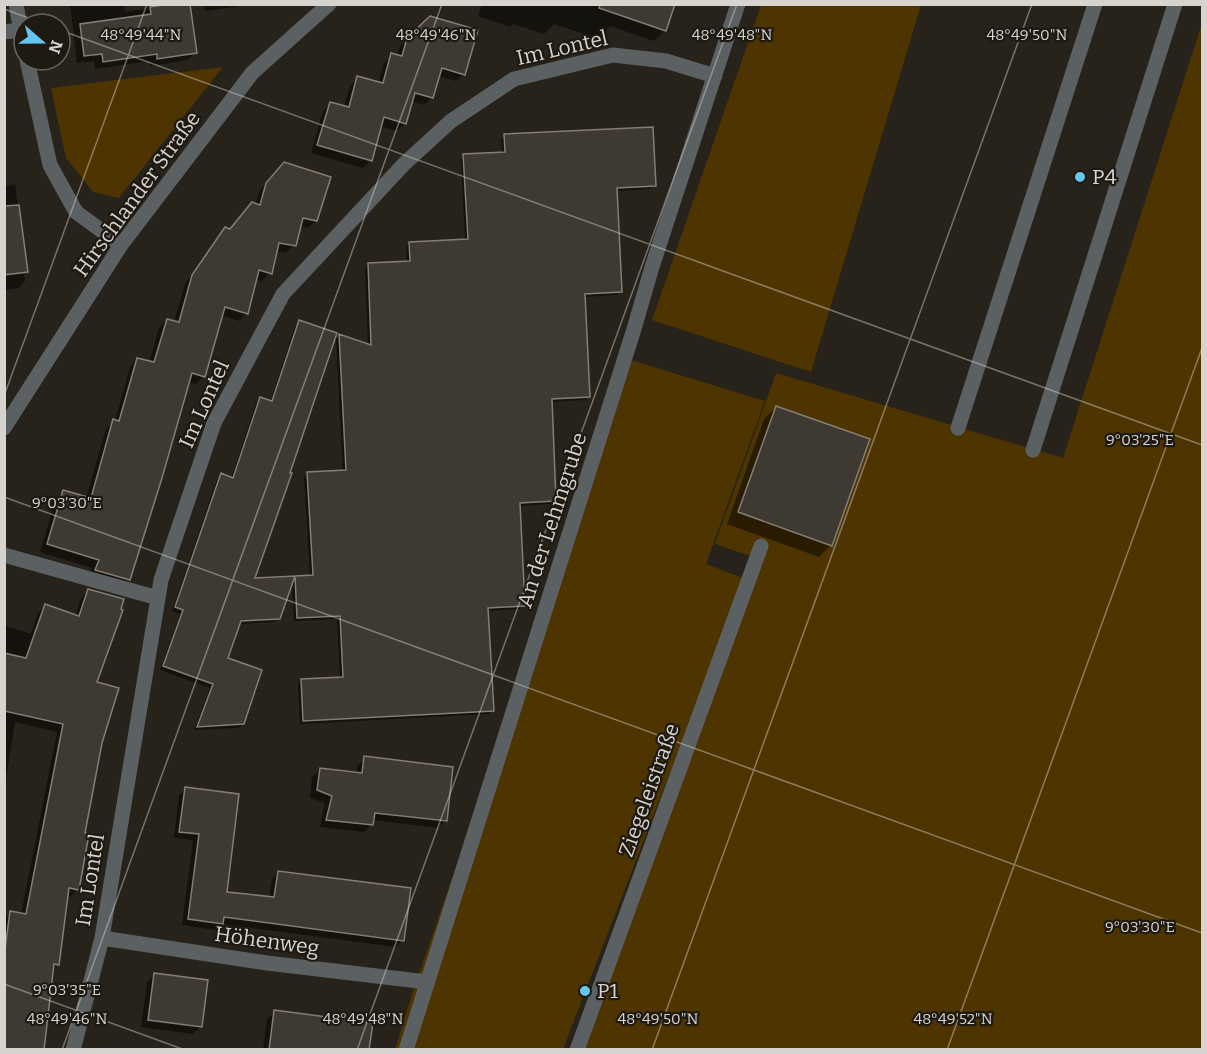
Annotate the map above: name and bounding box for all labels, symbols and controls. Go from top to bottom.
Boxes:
north arrow [12,12,72,72]
street label: Im Lontel [514,25,610,71]
text: 48°49'44"N [101,26,181,44]
text: 48°49'46"N [396,26,476,44]
text: 48°49'48"N [692,26,772,44]
text: 48°49'50"N [987,26,1068,44]
text: N [45,38,67,56]
street label: Hirschlander Straße [68,106,206,282]
place label: P4 [1092,164,1117,190]
marker: P4 [1073,170,1087,184]
street label: Im Lontel [173,356,235,452]
street label: An der Lehmgrube [511,429,593,611]
text: 9°03'25"E [1106,431,1174,449]
text: 9°03'30"E [32,494,102,512]
street label: Ziegeleistraße [613,720,685,860]
street label: Im Lontel [70,832,110,928]
text: 9°03'30"E [1105,918,1175,936]
street label: Höhenweg [213,921,321,961]
place label: P1 [597,978,619,1004]
text: 9°03'35"E [33,981,101,999]
marker: P1 [578,984,592,998]
text: 48°49'46"N [27,1010,107,1028]
text: 48°49'48"N [323,1010,403,1028]
text: 48°49'50"N [618,1010,699,1028]
text: 48°49'52"N [913,1010,993,1028]

